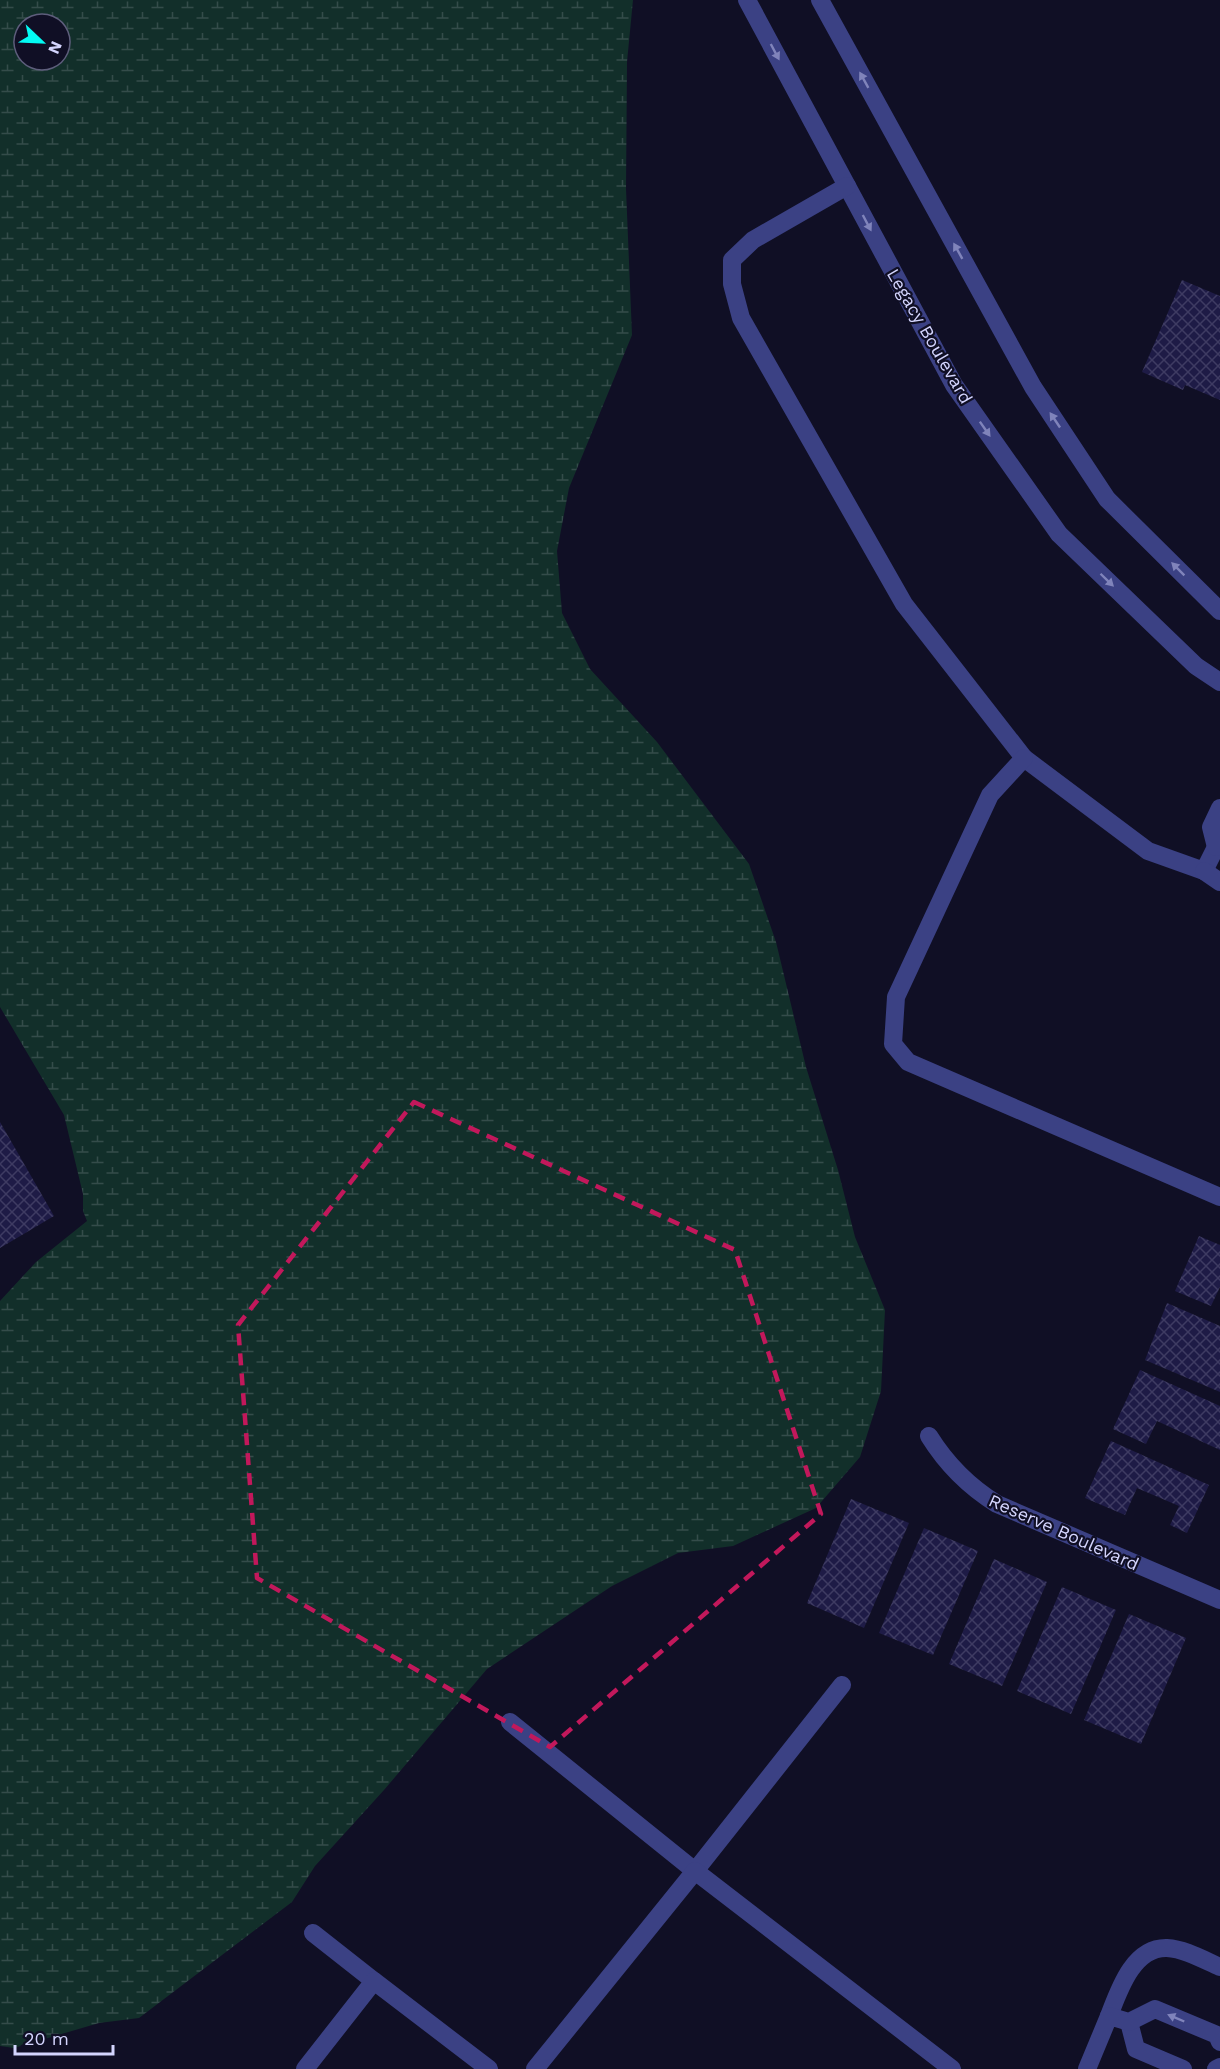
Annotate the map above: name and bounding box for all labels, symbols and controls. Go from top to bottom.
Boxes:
north arrow [12,12,72,72]
text: N [44,38,66,57]
one-way arrow [770,43,780,60]
one-way arrow [859,71,869,88]
one-way arrow [862,215,872,232]
one-way arrow [953,242,963,259]
street label: Legacy Boulevard [883,265,977,407]
one-way arrow [1050,412,1061,428]
one-way arrow [979,420,991,436]
one-way arrow [1172,563,1186,577]
one-way arrow [1099,573,1114,587]
street label: Reserve Boulevard [986,1489,1142,1575]
one-way arrow [1166,2013,1184,2023]
scale bar [15,2018,112,2056]
text: 20 m [24,2028,69,2049]

